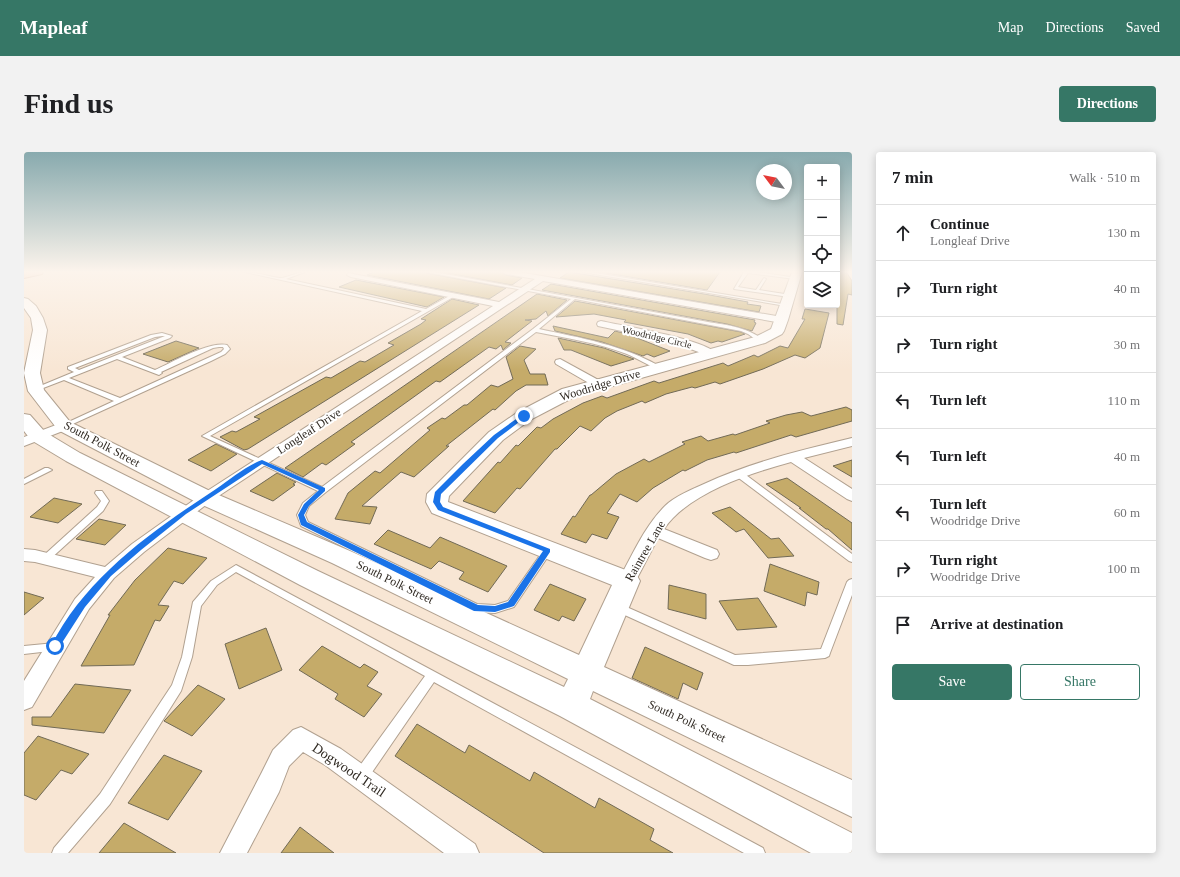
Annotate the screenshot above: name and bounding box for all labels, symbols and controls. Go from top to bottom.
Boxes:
text: Mapleaf [20,17,88,38]
text: Map [998,20,1023,35]
text: Directions [1045,20,1104,35]
text: Saved [1126,20,1160,35]
button: Directions [1059,86,1156,122]
text: Find us [24,88,114,119]
north arrow [756,164,792,200]
map controls [804,164,840,308]
button: + [804,164,840,200]
text: 7 min [892,168,933,187]
text: Walk · 510 m [1069,170,1140,185]
button: − [804,200,840,236]
text: Continue [930,216,989,232]
icon: ahead [892,222,914,244]
text: 130 m [1107,225,1140,240]
text: Longleaf Drive [930,233,1010,248]
button: locate [804,236,840,272]
button: layers [804,272,840,308]
icon: right [892,278,914,300]
text: Turn right [930,280,997,296]
text: 40 m [1114,281,1140,296]
street label: Woodridge Circle [621,324,693,350]
icon: right [892,334,914,356]
text: Turn right [930,336,997,352]
text: 30 m [1114,337,1140,352]
street label: Woodridge Drive [558,366,642,404]
icon: left [892,390,914,412]
text: Turn left [930,392,987,408]
text: 110 m [1108,393,1140,408]
street label: Longleaf Drive [274,405,344,457]
route end [515,407,533,425]
street label: South Polk Street [62,418,143,470]
icon: left [892,446,914,468]
text: Turn left [930,448,987,464]
text: 40 m [1114,449,1140,464]
text: Turn left [930,496,987,512]
icon: left [892,502,914,524]
text: 60 m [1114,505,1140,520]
text: Woodridge Drive [930,513,1020,528]
street label: Raintree Lane [622,518,668,584]
text: Turn right [930,552,997,568]
street label: South Polk Street [354,557,436,607]
icon: right [892,558,914,580]
text: 100 m [1107,561,1140,576]
text: Woodridge Drive [930,569,1020,584]
icon: arrive [892,614,914,636]
text: Arrive at destination [930,616,1063,632]
route start [46,637,64,655]
button: Save [892,664,1012,700]
button: Share [1020,664,1140,700]
street label: South Polk Street [646,697,729,745]
street label: Dogwood Trail [309,740,389,800]

